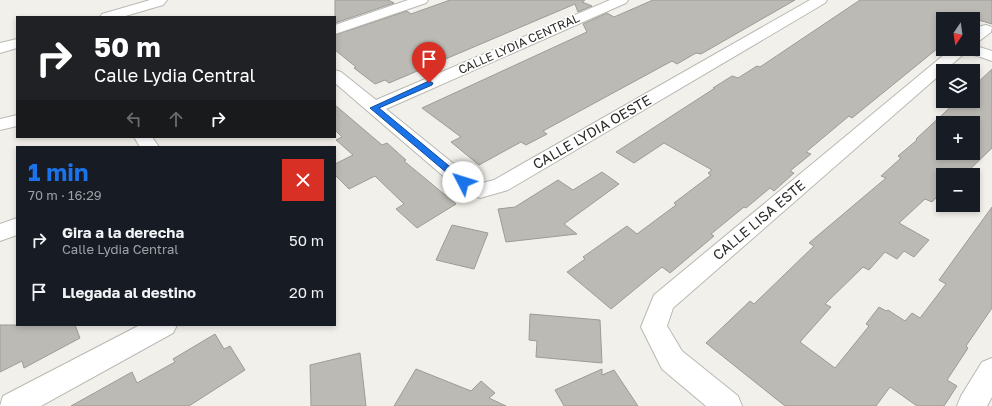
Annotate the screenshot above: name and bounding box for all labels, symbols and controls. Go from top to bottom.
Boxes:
street label: CALLE LYDIA CENTRAL [456,10,582,77]
north arrow [936,12,980,56]
map controls [936,12,980,212]
text: 50 m [94,30,161,63]
icon: right [28,32,80,84]
pin [412,42,446,83]
icon: arrive [418,48,440,70]
text: Calle Lydia Central [94,64,255,86]
button: layers [936,64,980,108]
street label: CALLE LYDIA OESTE [530,91,654,172]
icon: left [123,108,145,130]
icon: ahead [165,108,187,130]
icon: right [207,108,229,130]
button: + [936,116,980,160]
text: 1 min [28,157,88,186]
button: close [282,159,324,201]
position arrow [442,161,484,203]
button: − [936,168,980,212]
street label: CALLE LISA ESTE [709,176,808,263]
text: 70 m · 16:29 [28,187,102,203]
text: Gira a la derecha [62,223,184,241]
icon: right [28,229,50,251]
text: 50 m [289,231,324,249]
text: Calle Lydia Central [62,241,179,257]
icon: arrive [28,281,50,303]
text: Llegada al destino [62,283,196,301]
text: 20 m [289,283,324,301]

